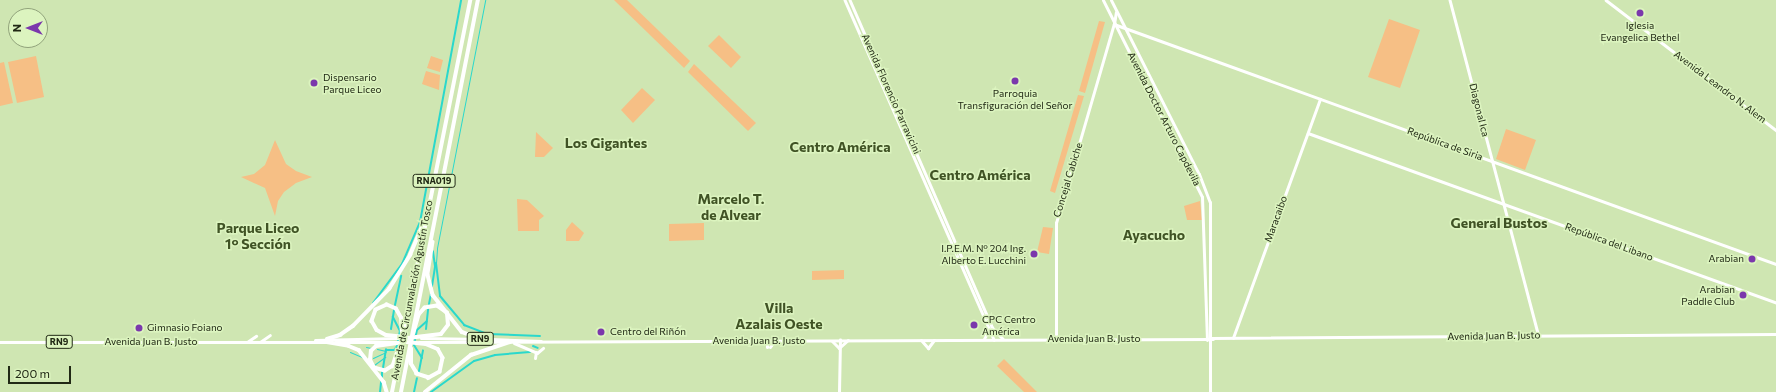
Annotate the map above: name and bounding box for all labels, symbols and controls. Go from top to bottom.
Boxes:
north arrow [8,8,48,48]
marker: Iglesia Evangelica Bethel [1635,8,1645,18]
place label: Iglesia Evangelica Bethel [1601,19,1679,42]
text: N [10,24,23,32]
street label: Avenida Florencio Parravicini [859,32,923,156]
street label: Avenida Leandro N. Alem [1671,48,1769,126]
street label: Avenida Doctor Arturo Capdevila [1125,50,1203,188]
place label: Dispensario Parque Liceo [323,71,381,94]
marker: Parroquia Transfiguración del Señor [1010,76,1020,86]
marker: Dispensario Parque Liceo [308,77,320,89]
street label: Diagonal Ica [1467,82,1491,138]
place label: Parroquia Transfiguración del Señor [957,87,1073,110]
street label: República de Siria [1406,125,1484,163]
district label: Los Gigantes [565,135,647,151]
district label: Centro América [789,139,891,155]
street label: Concejal Cabiche [1051,141,1085,219]
district label: Centro América [929,167,1031,183]
road number: RNA019 [412,174,456,188]
district label: Marcelo T. de Alvear [698,191,764,224]
street label: Maracaibo [1262,194,1290,244]
street label: Avenida de Circunvalación Agustín Tosco [389,199,435,381]
district label: General Bustos [1451,215,1547,231]
district label: Parque Liceo 1° Sección [217,220,299,252]
street label: República del Libano [1563,220,1655,264]
district label: Ayacucho [1123,227,1185,243]
place label: I.P.E.M. Nº 204 Ing. Alberto E. Lucchini [941,242,1026,266]
marker: I.P.E.M. Nº 204 Ing. Alberto E. Lucchini [1029,249,1039,259]
place label: Arabian [1709,253,1744,265]
marker: Arabian [1747,254,1757,264]
place label: Arabian Paddle Club [1681,283,1735,306]
marker: Arabian Paddle Club [1738,290,1748,300]
district label: Villa Azalais Oeste [735,300,823,332]
place label: CPC Centro América [982,313,1036,336]
marker: CPC Centro América [969,320,979,330]
place label: Gimnasio Foiano [147,322,223,334]
marker: Gimnasio Foiano [134,323,144,333]
marker: Centro del Riñón [595,326,607,338]
place label: Centro del Riñón [610,326,686,338]
street label: Avenida Juan B. Justo [1447,329,1541,343]
road number: RN9 [466,332,494,346]
street label: Avenida Juan B. Justo [1047,333,1141,345]
road number: RN9 [45,335,73,349]
street label: Avenida Juan B. Justo [712,335,806,347]
street label: Avenida Juan B. Justo [104,336,198,348]
scale bar [10,358,73,384]
text: 200 m [15,366,50,380]

